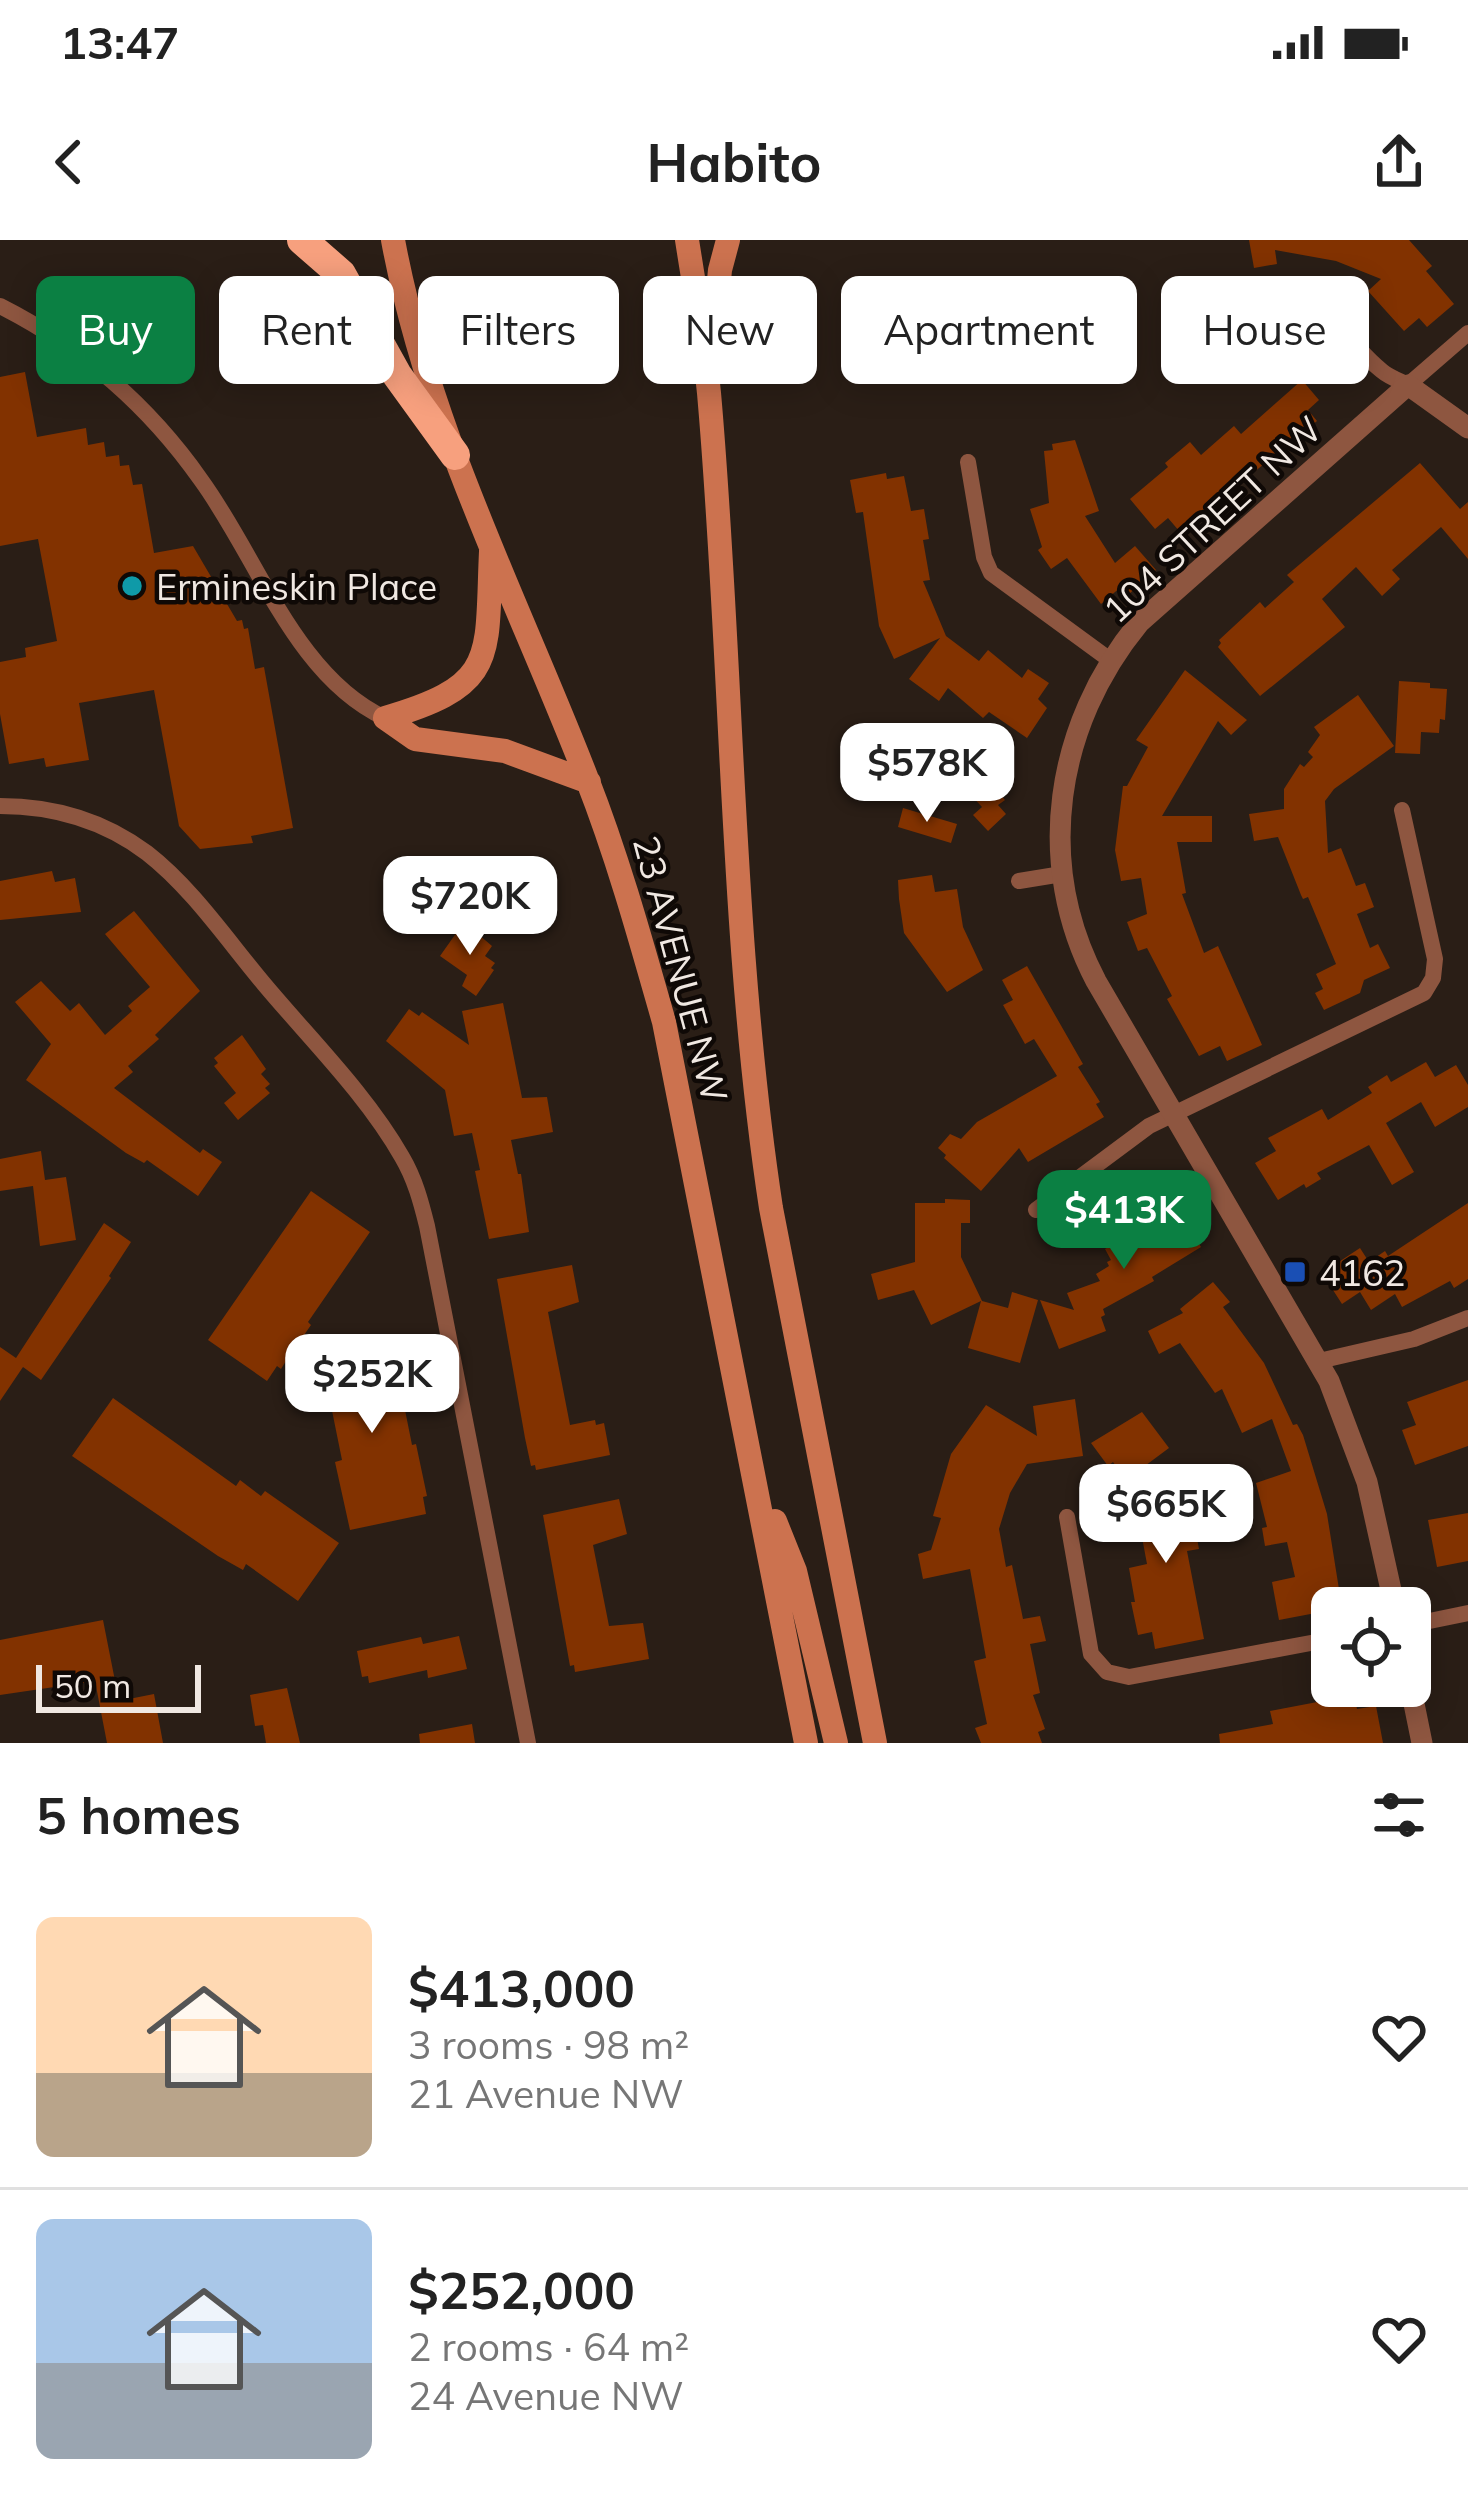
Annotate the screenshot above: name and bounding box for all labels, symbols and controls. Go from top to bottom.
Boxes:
text: 13:47 [60,14,179,70]
text: Habito [646,128,822,196]
icon: back [36,129,102,195]
icon: share [1366,129,1432,195]
chip: Buy [36,276,195,384]
chip: Rent [219,276,394,384]
chip: Filters [418,276,619,384]
chip: New [643,276,817,384]
chip: Apartment [841,276,1137,384]
chip: House [1161,276,1369,384]
street label: 104 STREET NW [1093,406,1331,632]
place label: Ermineskin Place [156,564,437,609]
marker: Ermineskin Place [119,573,145,599]
pin: $578K [843,723,1011,825]
text: $578K [867,737,987,786]
street label: 23 AVENUE NW [624,831,738,1107]
pin: $720K [386,856,554,958]
text: $720K [410,870,530,919]
pin: $413K [1040,1170,1208,1272]
text: $413K [1064,1184,1184,1233]
place label: 4162 [1319,1250,1405,1295]
marker: 4162 [1282,1259,1308,1285]
pin: $252K [288,1334,456,1436]
text: $252K [312,1348,432,1397]
pin: $665K [1082,1464,1250,1566]
text: $665K [1106,1478,1226,1527]
map controls [1311,1587,1431,1707]
button: locate [1311,1587,1431,1707]
scale bar [36,1659,201,1712]
text: 50 m [54,1665,131,1706]
icon: filters [1366,1782,1432,1848]
text: 5 homes [36,1783,241,1847]
text: $413,000 [408,1956,635,2020]
icon: home [132,1965,276,2109]
icon: heart [1366,2004,1432,2070]
text: 3 rooms · 98 m² [408,2020,689,2069]
text: 21 Avenue NW [408,2069,684,2118]
text: $252,000 [408,2258,635,2322]
icon: home [132,2267,276,2411]
icon: heart [1366,2306,1432,2372]
text: 2 rooms · 64 m² [408,2322,689,2371]
text: 24 Avenue NW [408,2371,684,2420]

